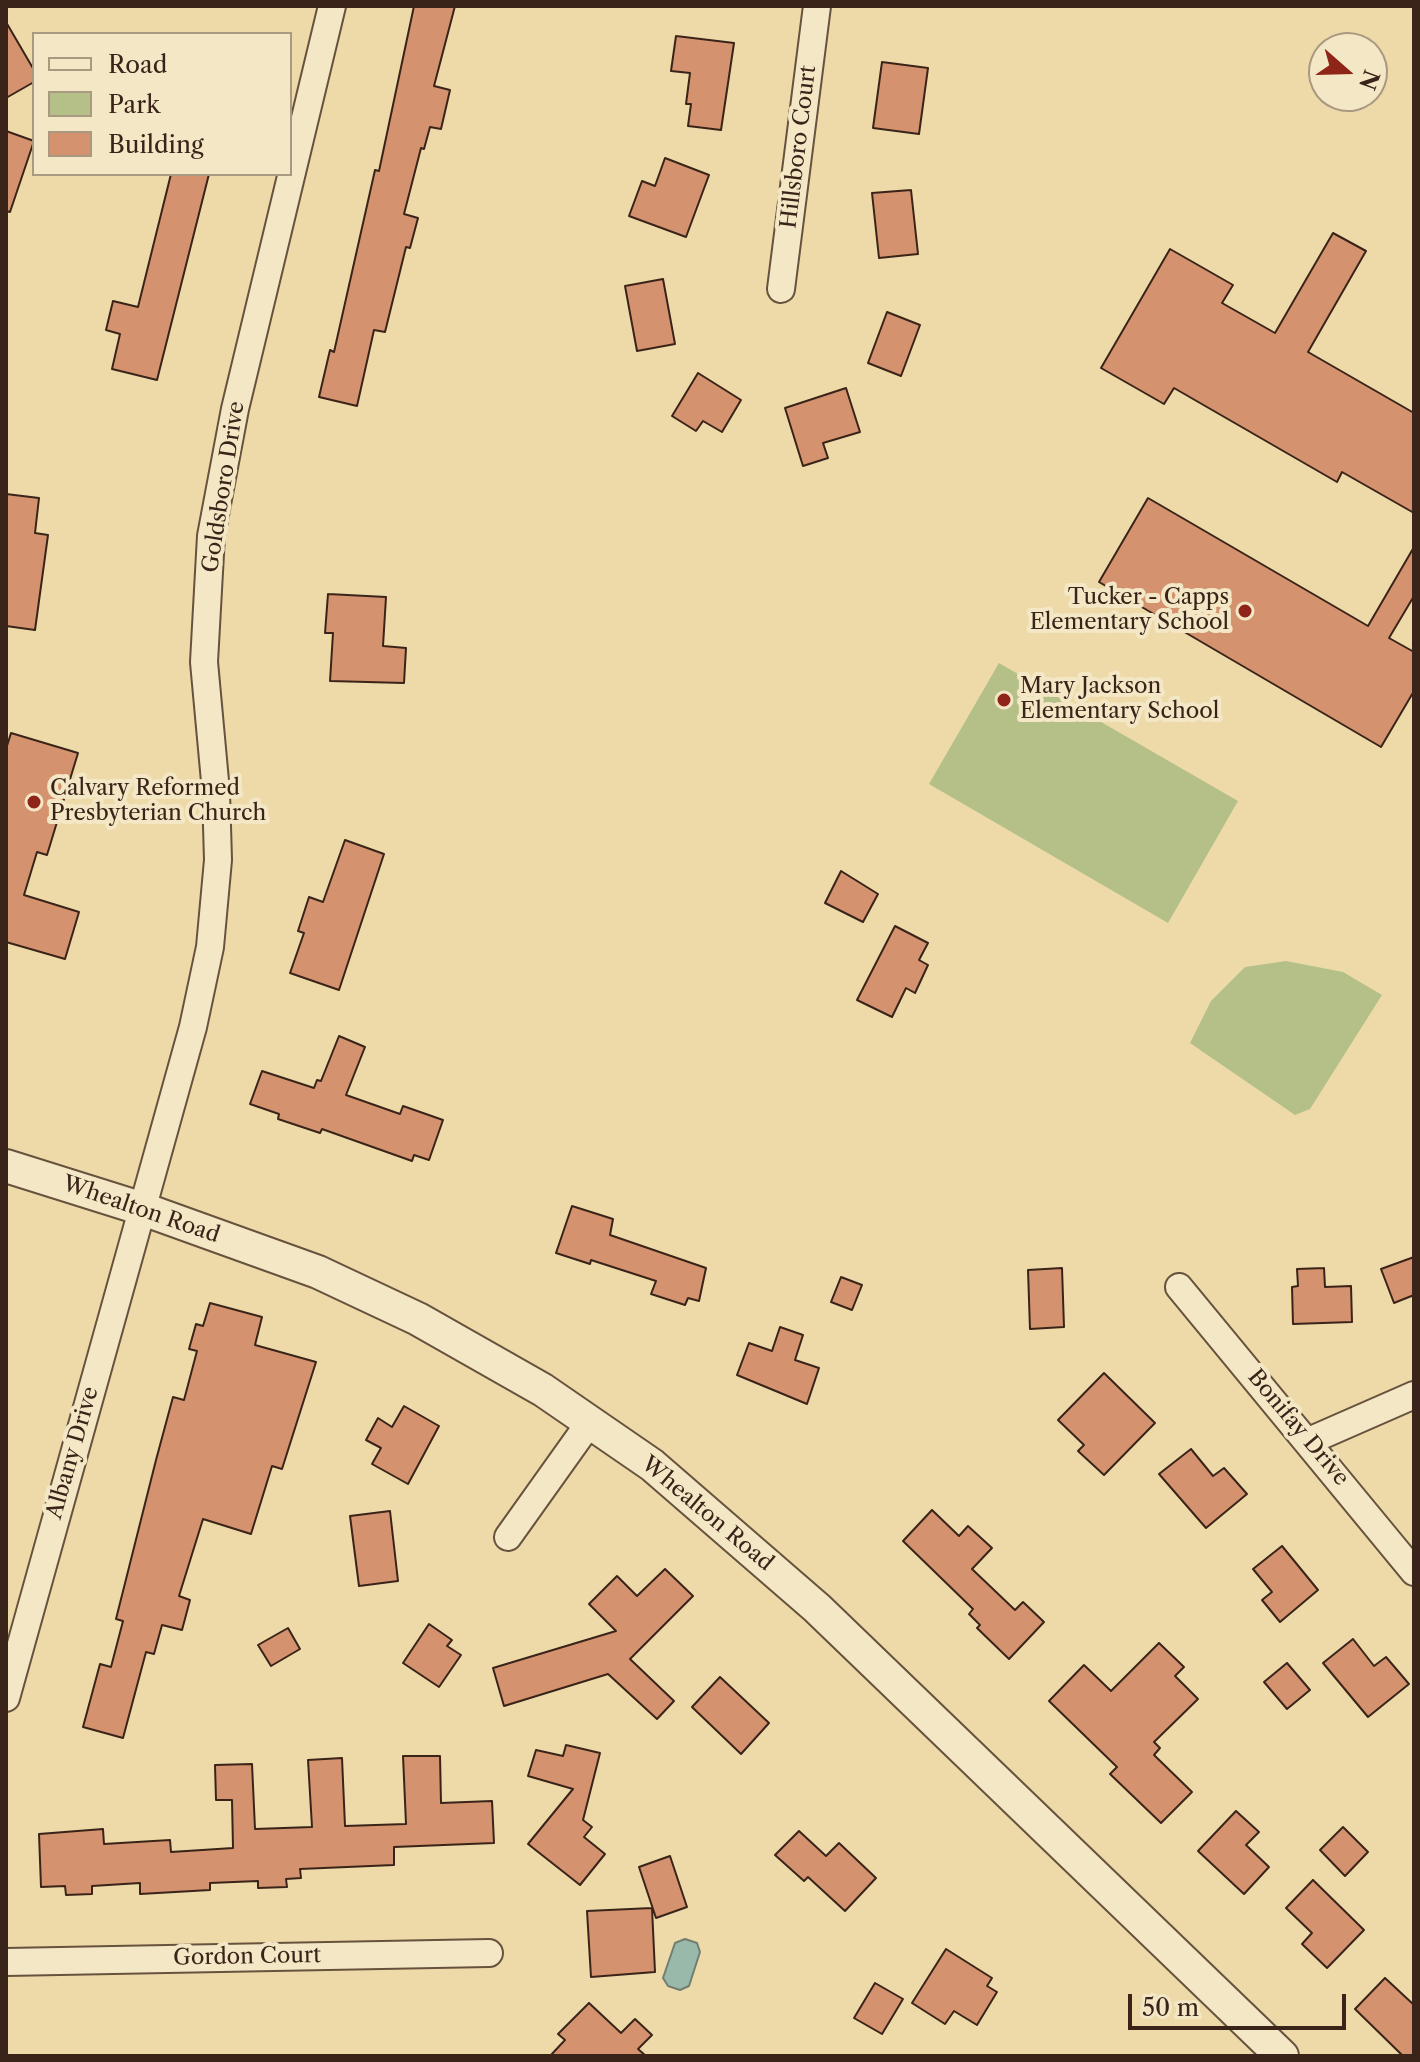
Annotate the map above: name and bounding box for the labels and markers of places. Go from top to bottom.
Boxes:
place label: Tucker - Capps Elementary School [1030,585,1229,636]
marker: Tucker - Capps Elementary School [1236,602,1254,620]
place label: Mary Jackson Elementary School [1020,674,1219,726]
marker: Mary Jackson Elementary School [995,691,1013,709]
place label: Calvary Reformed Presbyterian Church [50,776,266,828]
marker: Calvary Reformed Presbyterian Church [25,793,43,811]

